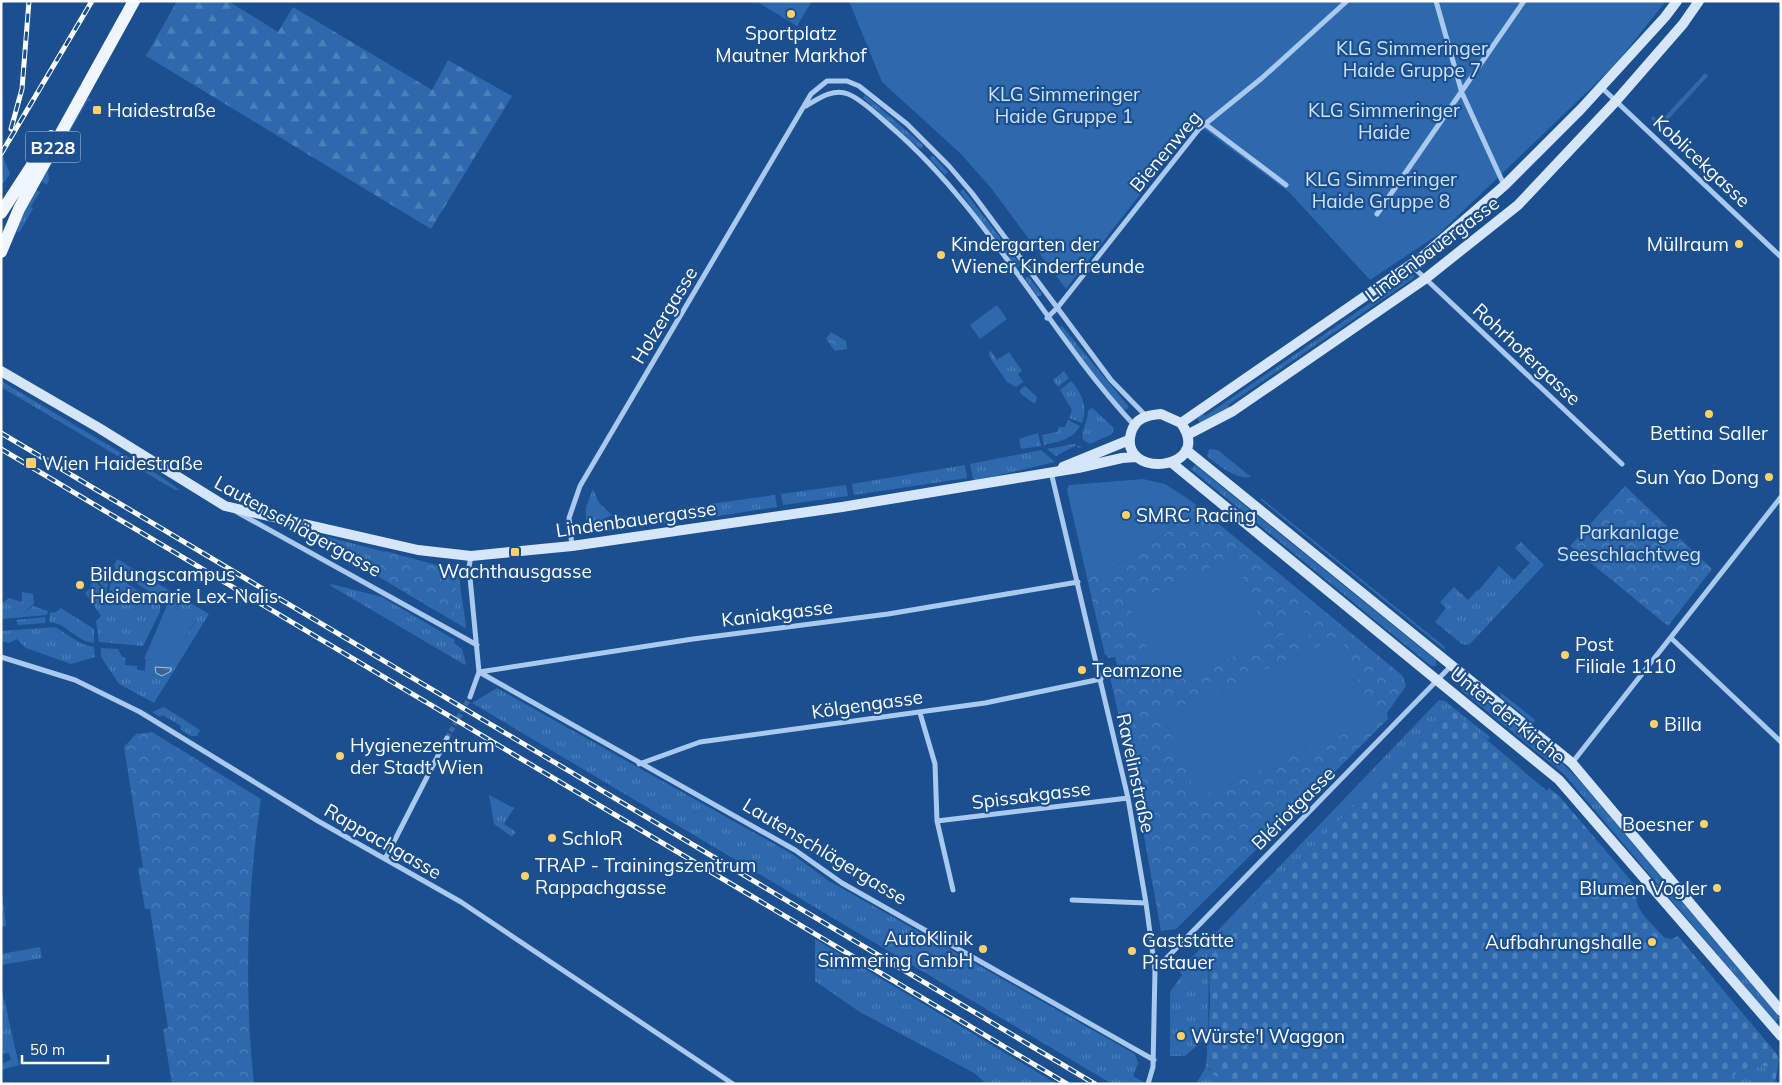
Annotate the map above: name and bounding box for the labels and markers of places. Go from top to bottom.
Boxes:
marker: Sportplatz Mautner Markhof [785,8,797,20]
place label: Sportplatz Mautner Markhof [715,21,867,67]
place label: Haidestraße [107,98,216,122]
marker: Haidestraße [91,104,103,116]
place label: Kindergarten der Wiener Kinderfreunde [951,232,1145,278]
place label: Müllraum [1647,232,1729,256]
marker: Müllraum [1733,238,1745,250]
marker: Kindergarten der Wiener Kinderfreunde [935,249,947,261]
marker: Bettina Saller [1703,408,1715,420]
place label: Bettina Saller [1650,421,1768,445]
place label: Wien Haidestraße [42,451,203,475]
marker: Wien Haidestraße [24,456,38,470]
place label: Sun Yao Dong [1635,465,1759,489]
marker: Sun Yao Dong [1763,471,1775,483]
place label: SMRC Racing [1136,503,1256,527]
marker: SMRC Racing [1120,509,1132,521]
marker: Wachthausgasse [509,546,521,558]
place label: Wachthausgasse [438,559,592,583]
place label: Bildungscampus Heidemarie Lex-Nalis [90,562,278,608]
marker: Bildungscampus Heidemarie Lex-Nalis [74,579,86,591]
place label: Post Filiale 1110 [1575,632,1676,678]
marker: Post Filiale 1110 [1559,649,1571,661]
place label: Teamzone [1092,658,1182,682]
marker: Teamzone [1076,664,1088,676]
place label: Billa [1664,712,1702,736]
marker: Billa [1648,718,1660,730]
place label: Hygienezentrum der Stadt Wien [350,733,495,779]
marker: Hygienezentrum der Stadt Wien [334,750,346,762]
place label: Boesner [1622,812,1694,836]
marker: Boesner [1698,818,1710,830]
place label: SchloR [562,826,623,850]
marker: SchloR [546,832,558,844]
place label: TRAP - Trainingszentrum Rappachgasse [535,853,756,899]
marker: TRAP - Trainingszentrum Rappachgasse [519,870,531,882]
place label: Blumen Vogler [1579,876,1707,900]
marker: Blumen Vogler [1711,882,1723,894]
place label: AutoKlinik Simmering GmbH [817,926,973,972]
place label: Gaststätte Pistauer [1142,928,1234,974]
place label: Aufbahrungshalle [1485,930,1642,954]
marker: Aufbahrungshalle [1646,936,1658,948]
marker: AutoKlinik Simmering GmbH [977,943,989,955]
marker: Gaststätte Pistauer [1126,945,1138,957]
place label: Würste'l Waggon [1191,1024,1345,1048]
marker: Würste'l Waggon [1175,1030,1187,1042]

